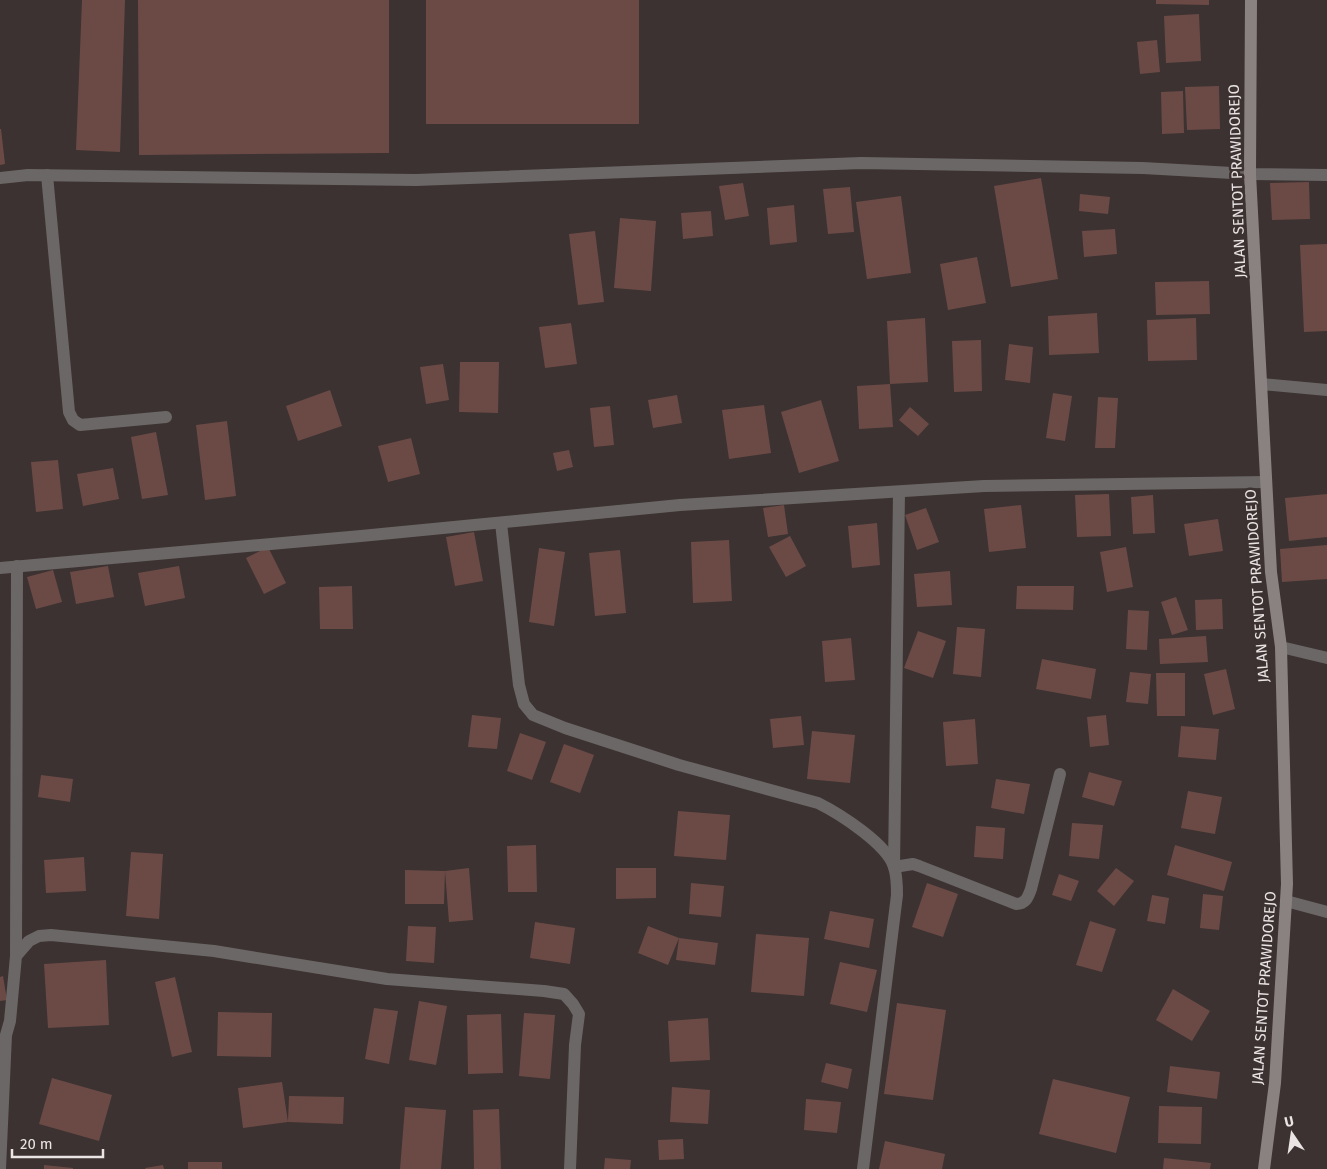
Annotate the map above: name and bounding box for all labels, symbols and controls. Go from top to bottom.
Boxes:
street label: JALAN SENTOT PRAWIDOREJO [1225,84,1249,278]
street label: JALAN SENTOT PRAWIDOREJO [1241,489,1273,683]
street label: JALAN SENTOT PRAWIDOREJO [1248,891,1280,1085]
north arrow [1267,1109,1317,1159]
text: U [1283,1113,1296,1131]
scale bar [12,1126,104,1158]
text: 20 m [20,1135,53,1153]

